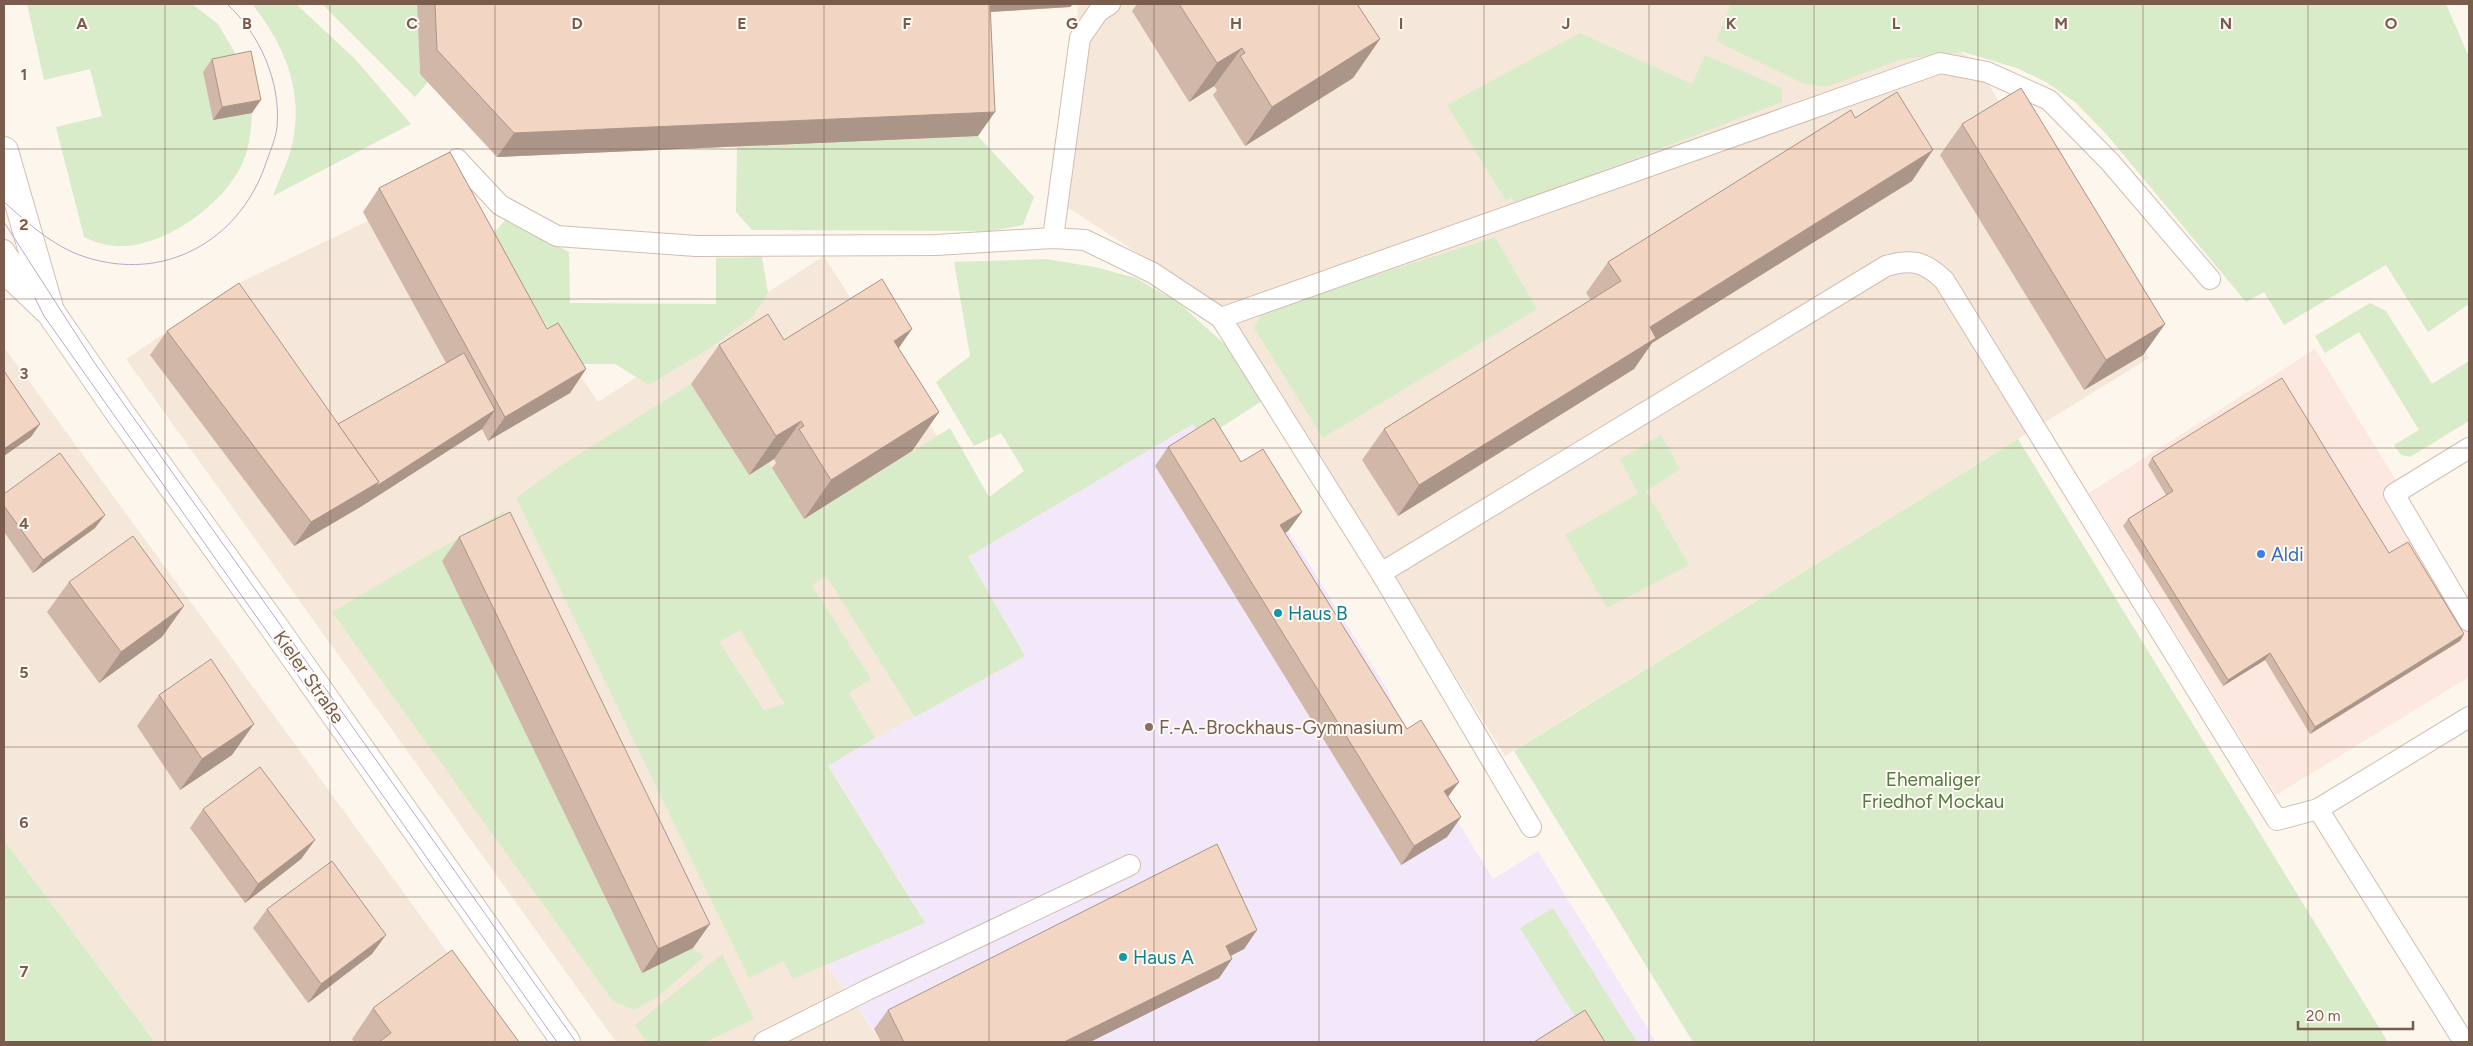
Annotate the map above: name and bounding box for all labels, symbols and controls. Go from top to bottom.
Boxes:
text: A [76,14,88,33]
text: B [242,14,252,33]
text: C [406,14,418,33]
text: D [571,14,583,33]
text: E [737,14,747,33]
text: F [903,14,912,33]
text: G [1066,14,1078,33]
text: H [1230,14,1242,33]
text: I [1399,14,1403,33]
text: J [1562,14,1570,33]
text: K [1726,14,1737,33]
text: L [1892,14,1901,33]
text: M [2054,14,2068,33]
text: N [2220,14,2232,33]
text: O [2385,14,2398,33]
text: 1 [21,65,27,84]
text: 2 [19,215,29,234]
text: 3 [20,364,29,383]
text: 4 [19,514,29,533]
place label: Aldi [2271,543,2304,566]
marker: Aldi [2255,548,2267,560]
place label: Haus B [1288,602,1348,625]
marker: Haus B [1272,607,1284,619]
street label: Kieler Straße [269,626,349,728]
text: 5 [19,663,29,682]
place label: F.-A.-Brockhaus-Gymnasium [1159,716,1403,739]
marker: F.-A.-Brockhaus-Gymnasium [1143,721,1155,733]
park label: Ehemaliger Friedhof Mockau [1862,768,2004,813]
text: 6 [19,813,29,832]
place label: Haus A [1133,946,1194,969]
marker: Haus A [1117,951,1129,963]
text: 7 [20,962,29,981]
scale bar [2298,998,2413,1030]
text: 20 m [2306,1007,2340,1025]

